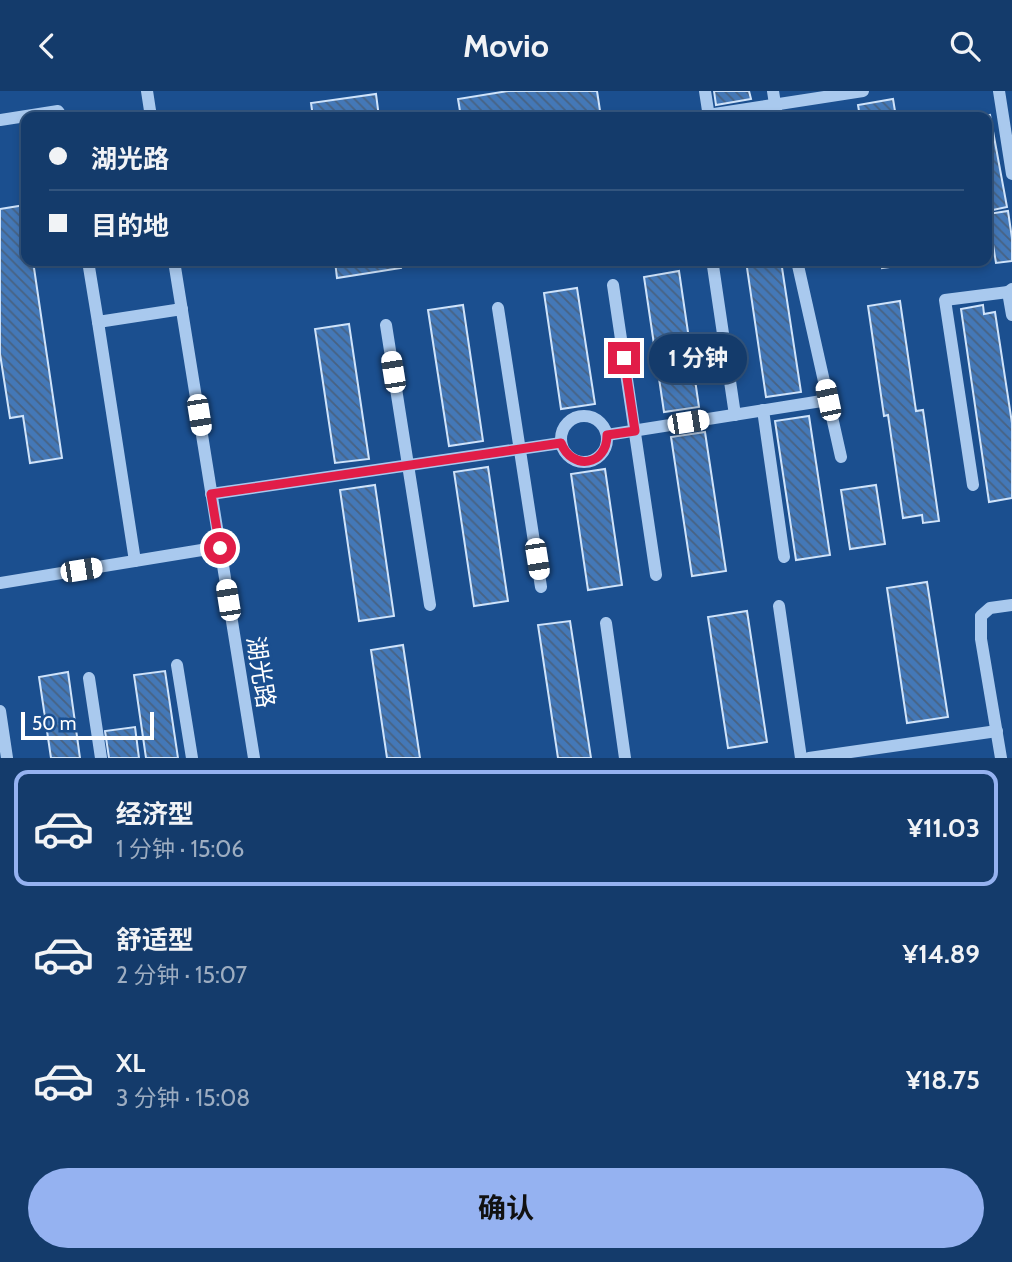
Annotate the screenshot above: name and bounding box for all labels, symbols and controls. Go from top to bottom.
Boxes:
text: Movio [463,26,549,65]
icon: back [28,27,66,65]
icon: search [946,27,984,65]
text: 湖光路 [91,143,169,175]
text: 目的地 [91,210,169,242]
callout: 1 分钟 [648,334,746,383]
route end [608,342,640,374]
text: 1 分钟 [668,344,728,372]
car [380,350,407,394]
car [814,377,843,423]
car [186,393,213,437]
car [666,408,711,436]
route start [204,532,236,564]
car [524,537,551,581]
car [59,556,104,584]
car [215,578,242,622]
street label: 湖光路 [241,634,281,710]
scale bar [21,709,154,741]
text: 50 m [32,712,76,735]
icon: car [32,797,95,860]
text: 经济型 [116,798,194,830]
text: ¥11.03 [907,812,980,844]
text: 1 分钟 · 15:06 [116,835,244,863]
icon: car [32,923,95,986]
text: 舒适型 [116,924,194,956]
text: ¥14.89 [902,938,980,970]
text: 2 分钟 · 15:07 [116,961,247,989]
text: XL [116,1047,145,1079]
icon: car [32,1049,95,1112]
text: ¥18.75 [906,1064,980,1096]
text: 3 分钟 · 15:08 [116,1084,250,1112]
button: 确认 [28,1168,984,1248]

